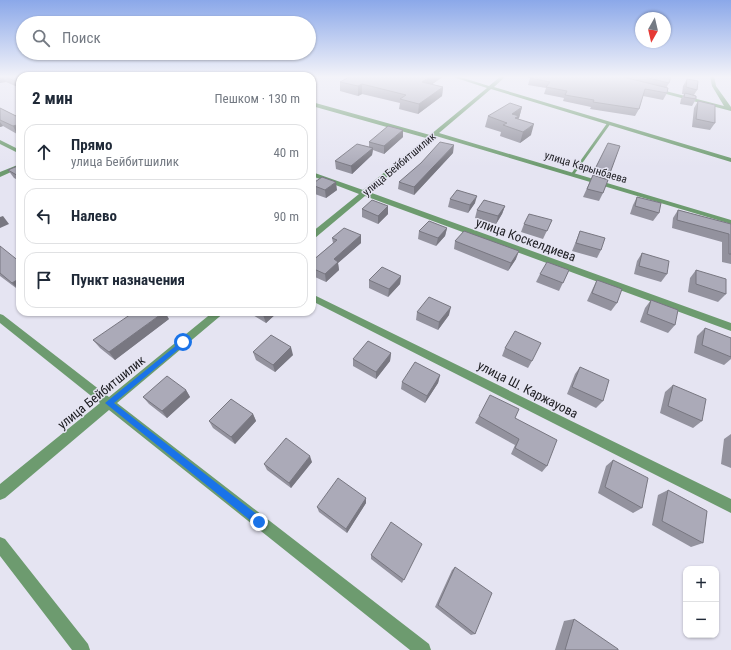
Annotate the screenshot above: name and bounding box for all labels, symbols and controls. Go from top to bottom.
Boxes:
north arrow [635,12,671,48]
search box [16,16,316,60]
icon: search [30,27,52,49]
text: Поиск [62,29,101,47]
text: 2 мин [32,88,73,108]
text: Пешком · 130 m [214,91,300,106]
street label: улица Бейбитшилик [360,130,439,199]
text: Прямо [71,136,112,154]
icon: ahead [33,141,55,163]
text: 40 m [273,145,299,160]
street label: улица Карынбаева [543,149,629,186]
text: улица Бейбитшилик [71,154,179,169]
icon: left [33,205,55,227]
text: Налево [71,207,117,225]
text: 90 m [273,209,299,224]
street label: улица Коскелдиева [474,214,578,265]
icon: arrive [33,269,55,291]
text: Пункт назначения [71,271,185,289]
route start [174,333,192,351]
street label: улица Бейбитшилик [55,352,149,432]
street label: улица Ш. Каржауова [475,358,580,421]
route end [250,513,268,531]
map controls [683,566,719,638]
button: + [683,566,719,602]
button: − [683,602,719,638]

